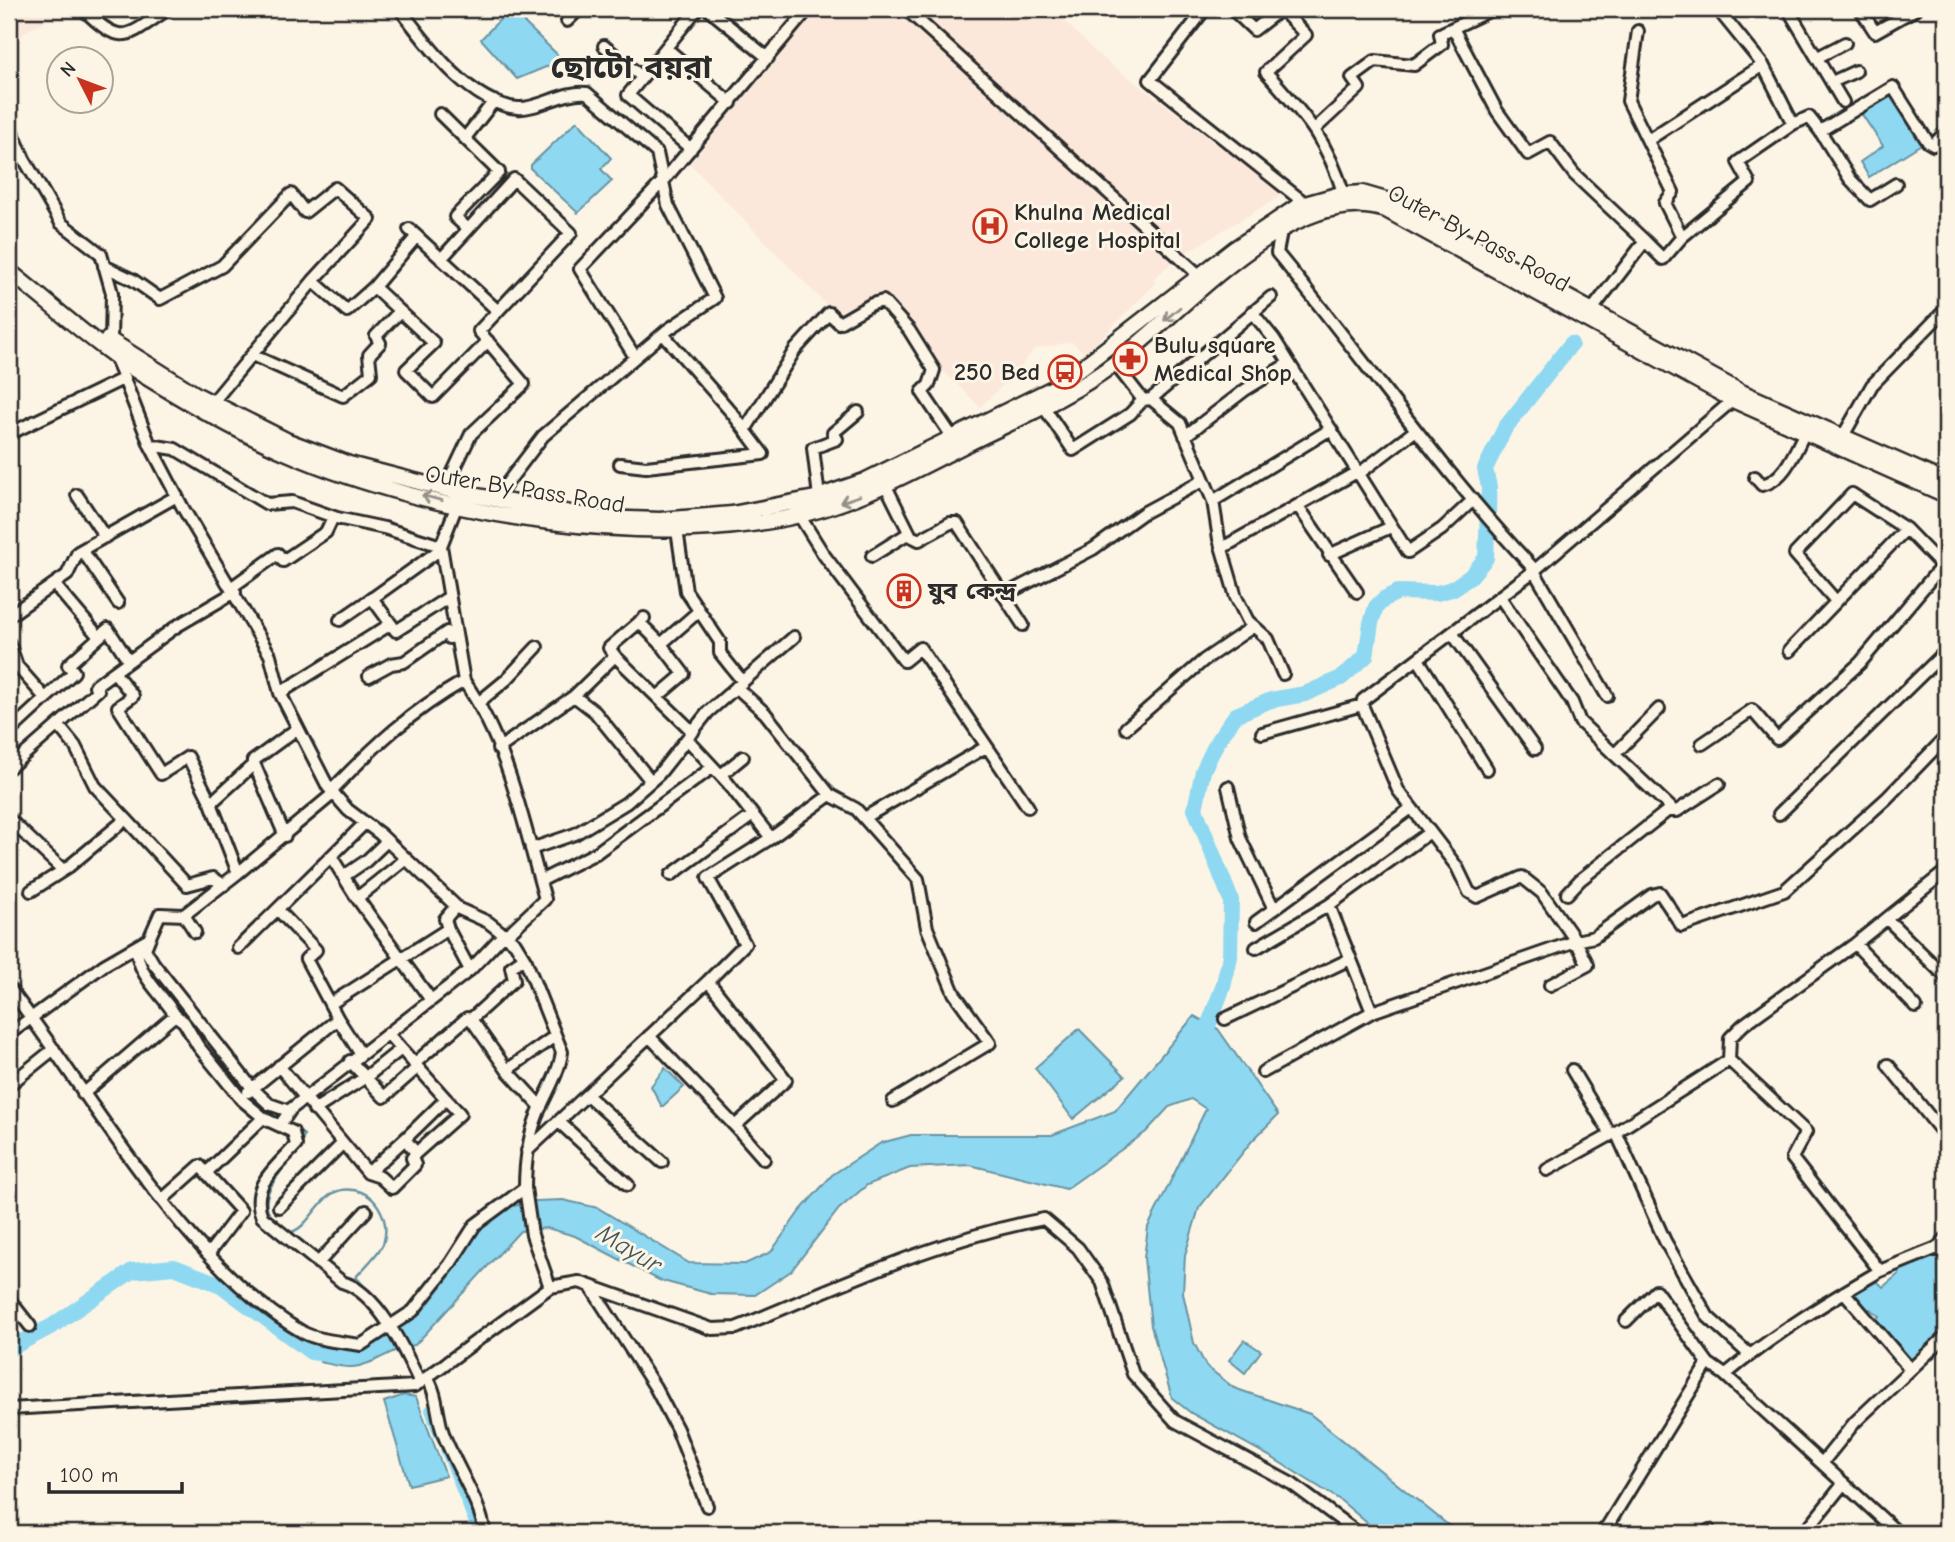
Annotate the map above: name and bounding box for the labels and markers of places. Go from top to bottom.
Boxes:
place label: Khulna Medical College Hospital [1014,198,1181,254]
hospital icon: Khulna Medical College Hospital [971,207,1009,245]
place label: Bulu square Medical Shop [1154,331,1292,387]
pharmacy icon: Bulu square Medical Shop [1111,340,1149,378]
bus stop icon: 250 Bed [1046,353,1084,391]
place label: 250 Bed [954,358,1040,386]
building icon: যুব কেন্দ্র [885,572,923,610]
place label: যুব কেন্দ্র [927,577,1017,605]

